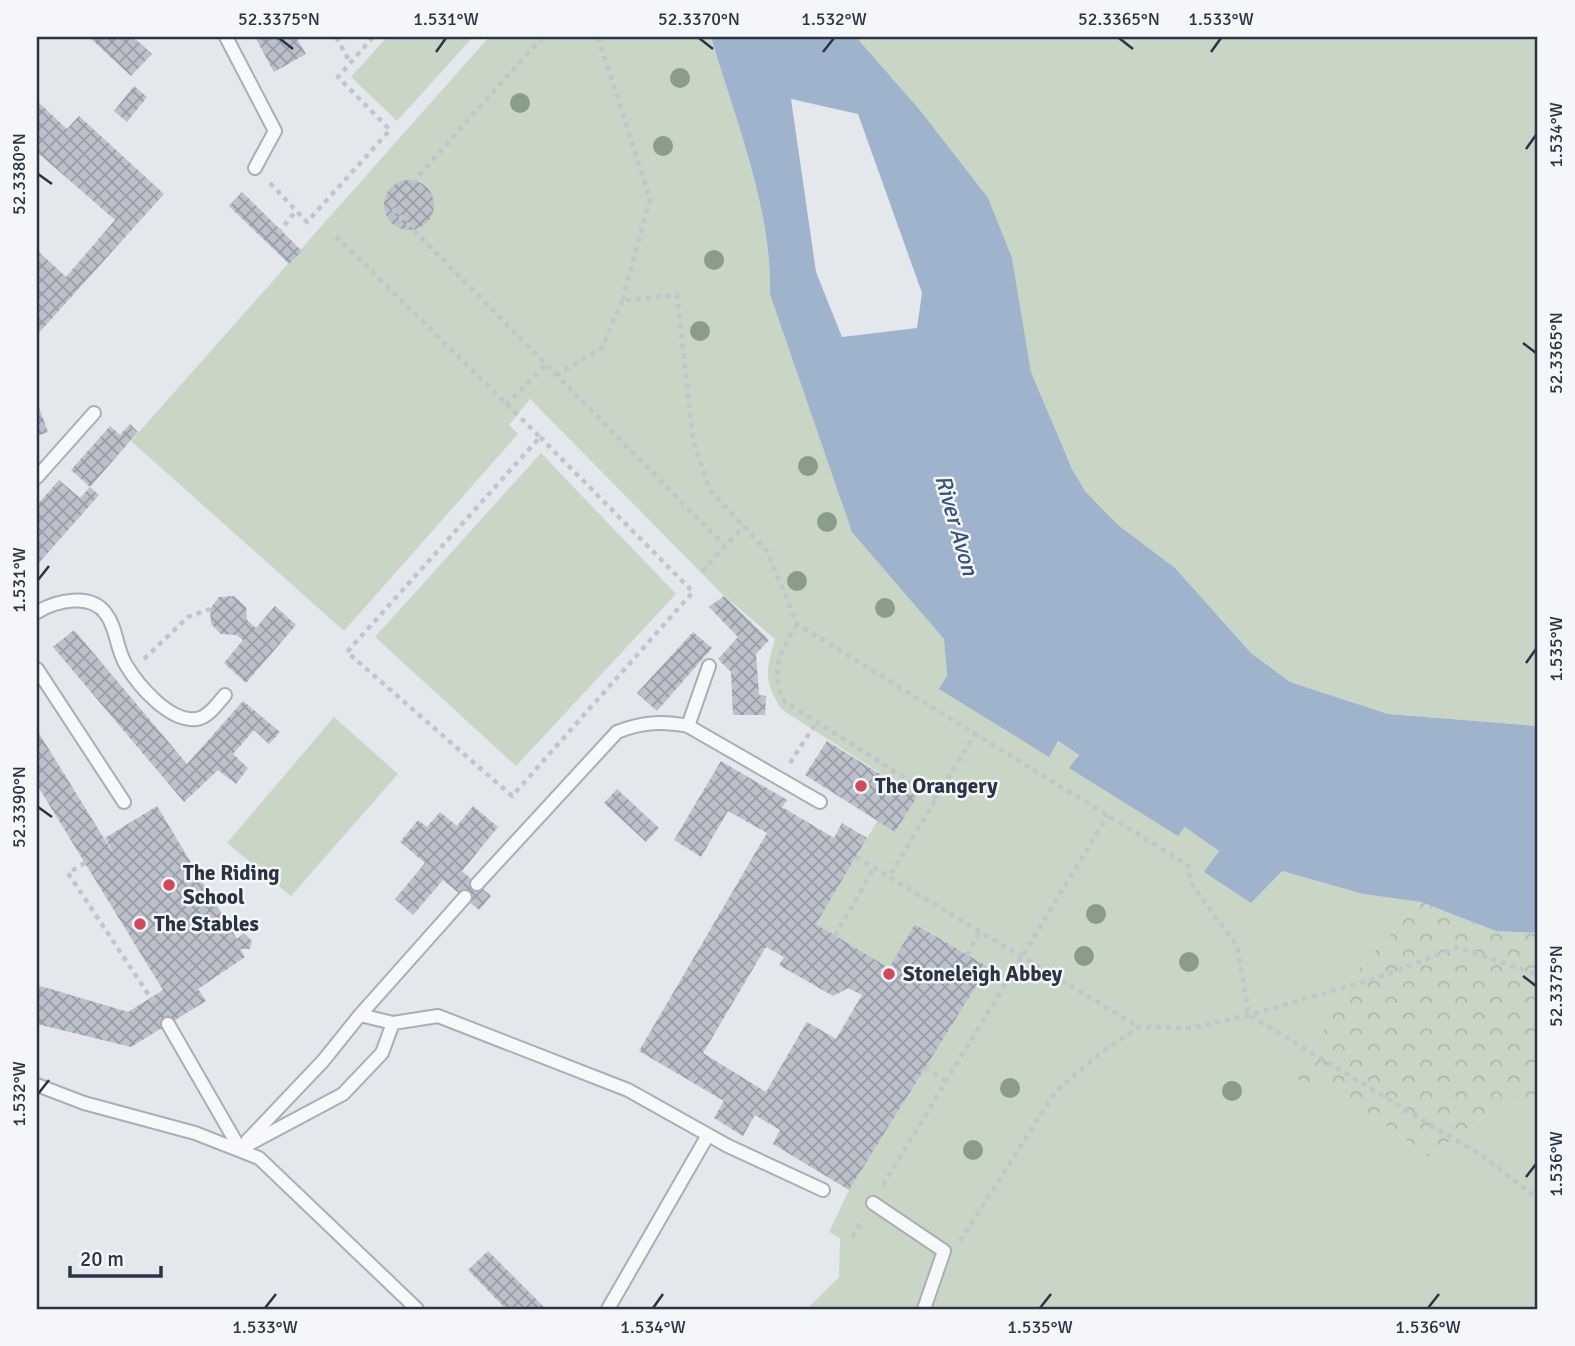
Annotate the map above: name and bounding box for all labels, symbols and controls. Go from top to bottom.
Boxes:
text: 52.3375°N [238,8,320,30]
text: 1.531°W [413,8,479,30]
text: 52.3370°N [658,8,740,30]
text: 1.532°W [801,8,867,30]
text: 52.3365°N [1078,8,1160,30]
text: 1.533°W [1188,8,1254,30]
text: 1.534°W [1545,102,1567,168]
text: 52.3380°N [8,133,30,215]
text: 52.3365°N [1545,312,1567,394]
water label: River Avon [928,471,985,580]
text: 1.531°W [8,547,30,613]
text: 1.535°W [1545,616,1567,682]
text: 52.3390°N [8,766,30,848]
place label: The Orangery [875,773,998,799]
marker: The Orangery [853,778,869,794]
place label: The Riding School [183,860,280,910]
marker: The Riding School [161,877,177,893]
place label: The Stables [154,911,259,937]
marker: The Stables [132,916,148,932]
text: 52.3375°N [1545,945,1567,1027]
place label: Stoneleigh Abbey [903,961,1063,987]
marker: Stoneleigh Abbey [881,966,897,982]
text: 1.532°W [8,1061,30,1127]
text: 1.536°W [1545,1131,1567,1197]
scale bar [70,1234,161,1278]
text: 20 m [80,1246,124,1272]
text: 1.533°W [232,1316,298,1338]
text: 1.534°W [620,1316,686,1338]
text: 1.535°W [1007,1316,1073,1338]
text: 1.536°W [1395,1316,1461,1338]

